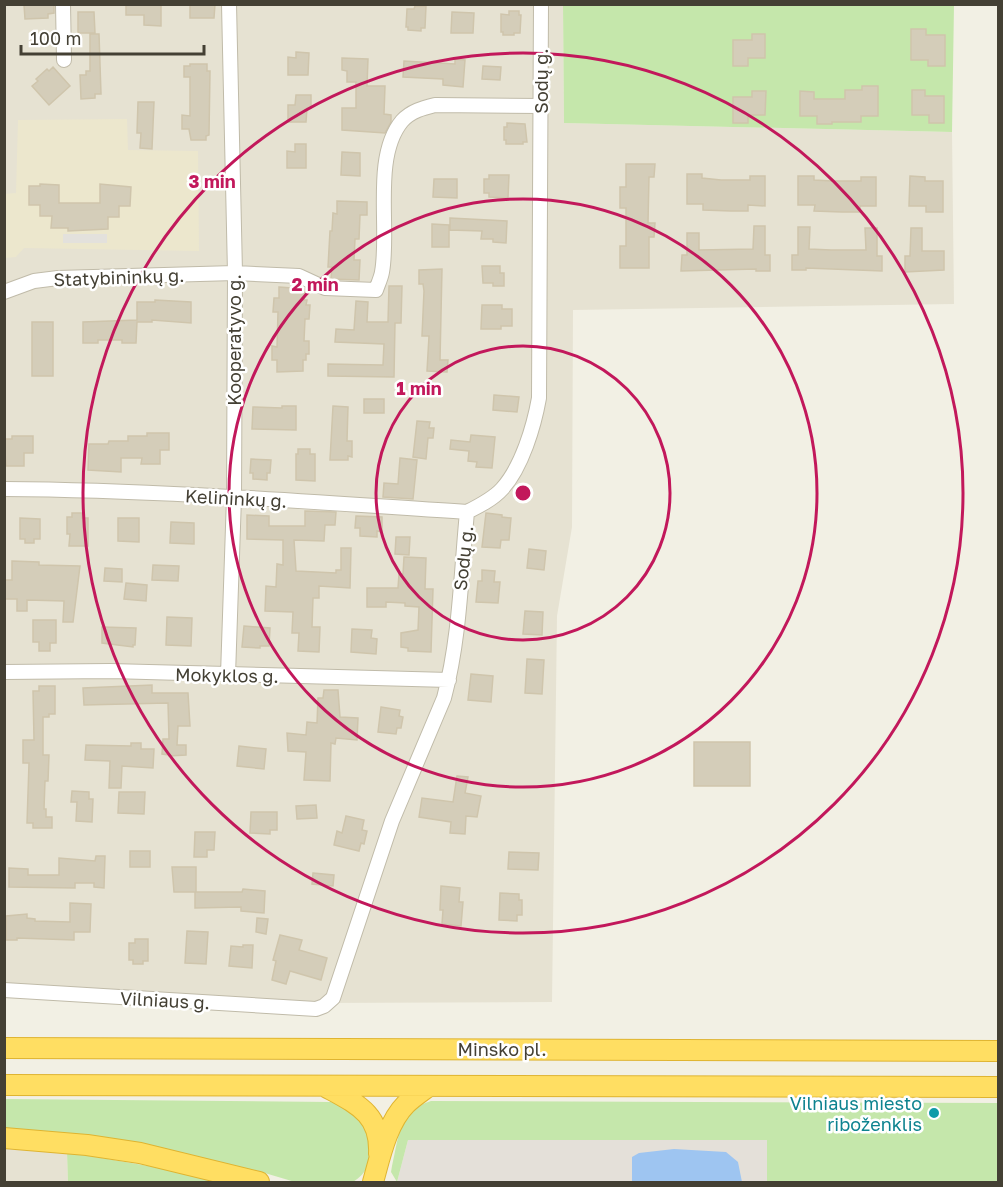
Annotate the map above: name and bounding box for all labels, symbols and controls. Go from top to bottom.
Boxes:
scale bar [21,18,204,56]
text: 100 m [30,27,81,49]
street label: Sodų g. [530,48,552,114]
text: 3 min [188,170,236,192]
street label: Statybininkų g. [53,264,185,290]
text: 2 min [291,273,339,295]
street label: Kooperatyvo g. [223,274,245,406]
text: 1 min [396,377,442,399]
centre of rings [513,483,533,503]
street label: Kelininkų g. [184,484,288,512]
street label: Sodų g. [449,524,477,592]
street label: Mokyklos g. [175,663,279,687]
street label: Vilniaus g. [119,987,211,1013]
street label: Minsko pl. [457,1038,547,1060]
place label: Vilniaus miesto riboženklis [790,1092,922,1135]
marker: Vilniaus miesto riboženklis [927,1106,941,1120]

